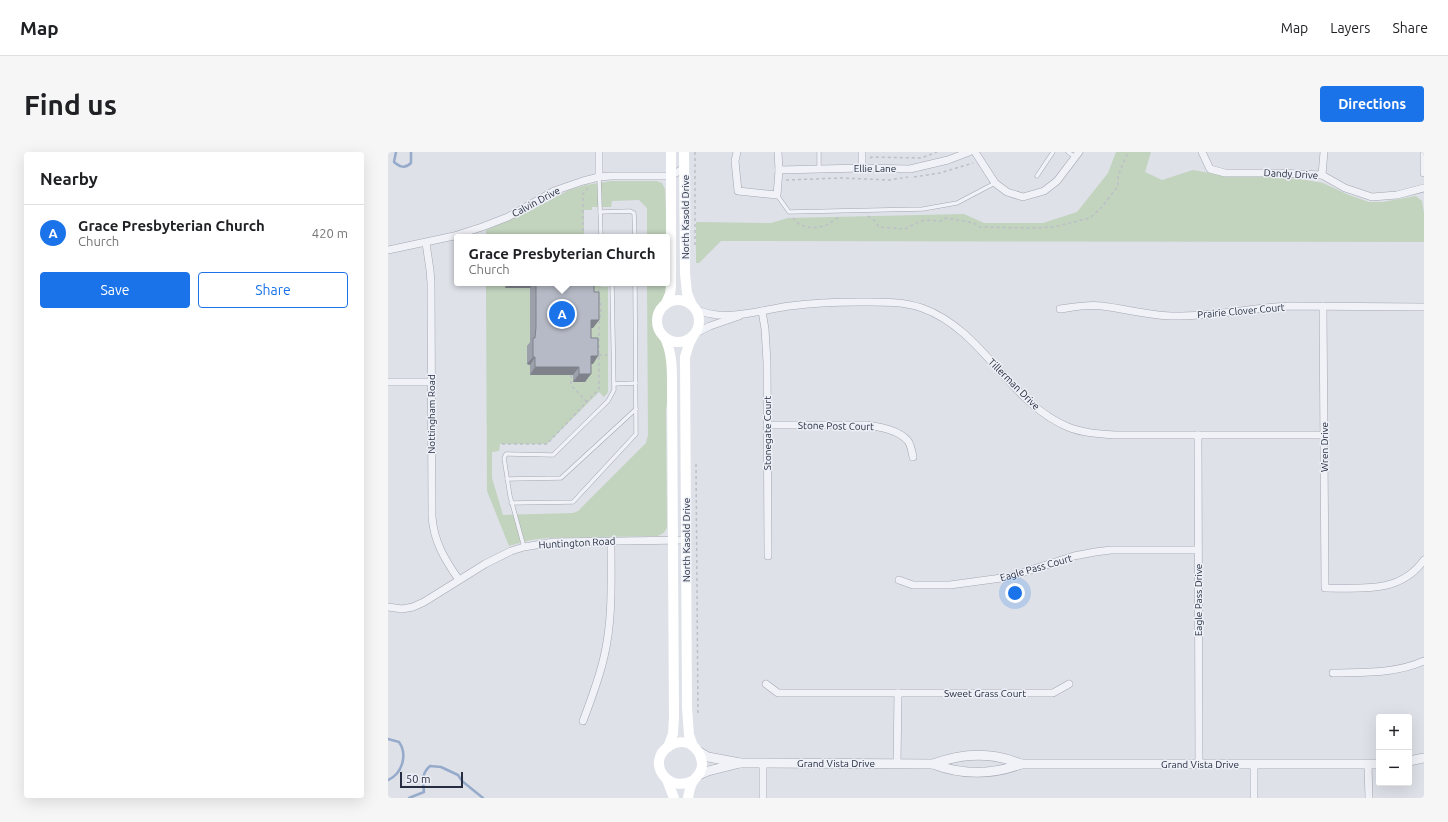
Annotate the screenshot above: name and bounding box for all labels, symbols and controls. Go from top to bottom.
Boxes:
text: Map [20,17,59,39]
text: Map [1281,20,1308,36]
text: Layers [1330,20,1370,36]
text: Share [1392,20,1428,36]
button: Directions [1320,86,1424,122]
text: Find us [24,89,117,120]
street label: Ellie Lane [854,163,896,174]
street label: Dandy Drive [1263,167,1319,181]
text: Nearby [40,169,98,188]
street label: North Kasold Drive [680,175,691,259]
street label: Calvin Drive [510,185,562,219]
text: Grace Presbyterian Church [78,217,265,234]
text: A [48,226,58,240]
text: 420 m [312,226,348,240]
text: Church [78,234,119,248]
popup [454,234,670,286]
text: Grace Presbyterian Church [469,245,655,262]
text: Church [469,262,510,276]
button: Save [40,272,190,308]
button: Share [198,272,348,308]
pin: A [549,299,575,329]
street label: Prairie Clover Court [1197,302,1285,320]
street label: Tillerman Drive [986,356,1042,412]
street label: Nottingham Road [426,374,437,454]
street label: Stonegate Court [762,396,773,470]
street label: Stone Post Court [798,420,874,432]
street label: Wren Drive [1319,422,1330,472]
street label: North Kasold Drive [681,498,692,582]
street label: Huntington Road [538,535,616,551]
street label: Eagle Pass Court [999,552,1073,584]
street label: Eagle Pass Drive [1193,564,1204,636]
your location [1005,583,1025,603]
street label: Sweet Grass Court [944,688,1026,699]
map controls [1376,714,1412,786]
button: + [1376,714,1412,750]
button: − [1376,750,1412,786]
street label: Grand Vista Drive [797,758,875,769]
street label: Grand Vista Drive [1161,759,1239,770]
scale bar [400,770,463,789]
text: 50 m [406,773,430,785]

